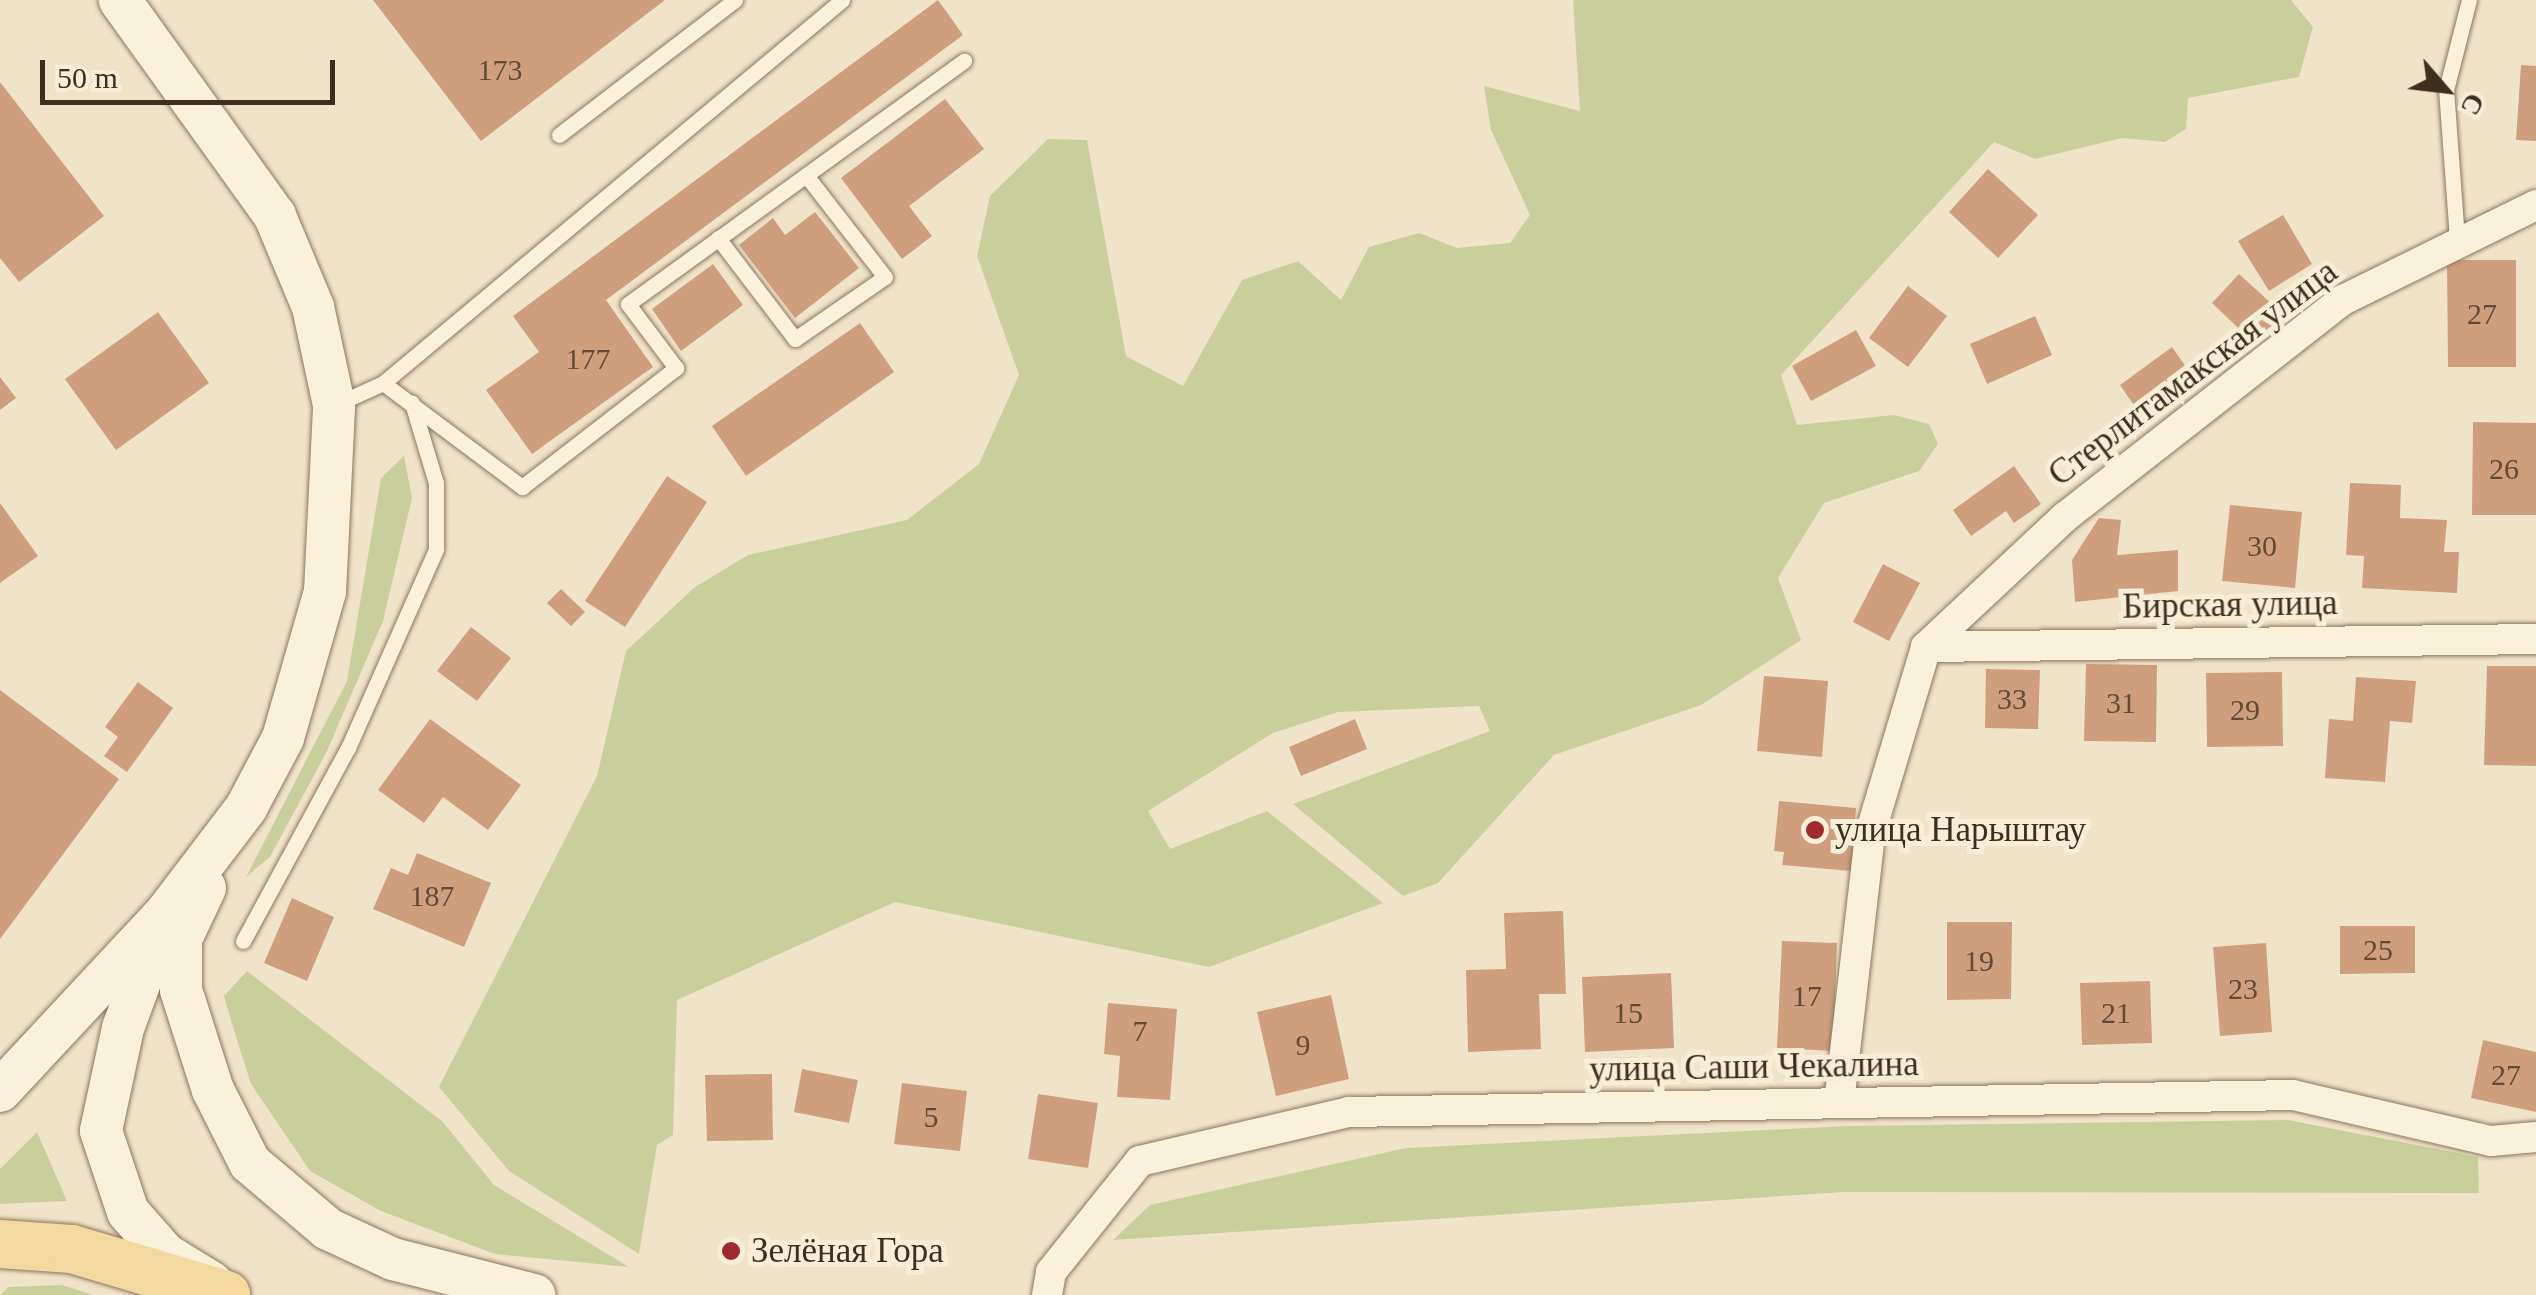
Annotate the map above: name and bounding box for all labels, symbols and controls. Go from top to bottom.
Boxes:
scale bar [45,40,340,102]
north arrow [2396,40,2496,140]
house number: 173 [478,52,522,88]
text: 50 m [57,61,118,94]
text: С [2454,88,2491,121]
street label: Стерлитамакская улица [2040,251,2346,495]
house number: 27 [2467,296,2497,332]
house number: 177 [566,341,610,377]
house number: 26 [2489,451,2519,487]
house number: 30 [2247,528,2277,564]
street label: Бирская улица [2122,582,2338,628]
house number: 33 [1997,681,2027,717]
house number: 31 [2106,685,2136,721]
house number: 29 [2230,692,2260,728]
place label: улица Нарыштау [1835,809,2086,851]
marker: улица Нарыштау [1804,819,1826,841]
house number: 187 [410,878,454,914]
house number: 25 [2363,932,2393,968]
house number: 19 [1964,943,1994,979]
house number: 23 [2228,971,2258,1007]
house number: 17 [1792,978,1822,1014]
house number: 15 [1613,995,1643,1031]
house number: 21 [2101,995,2131,1031]
house number: 7 [1132,1013,1148,1049]
house number: 9 [1296,1027,1310,1063]
street label: улица Саши Чекалина [1589,1043,1919,1091]
house number: 27 [2491,1057,2521,1093]
house number: 5 [924,1099,938,1135]
place label: Зелёная Гора [751,1230,944,1272]
marker: Зелёная Гора [720,1240,742,1262]

